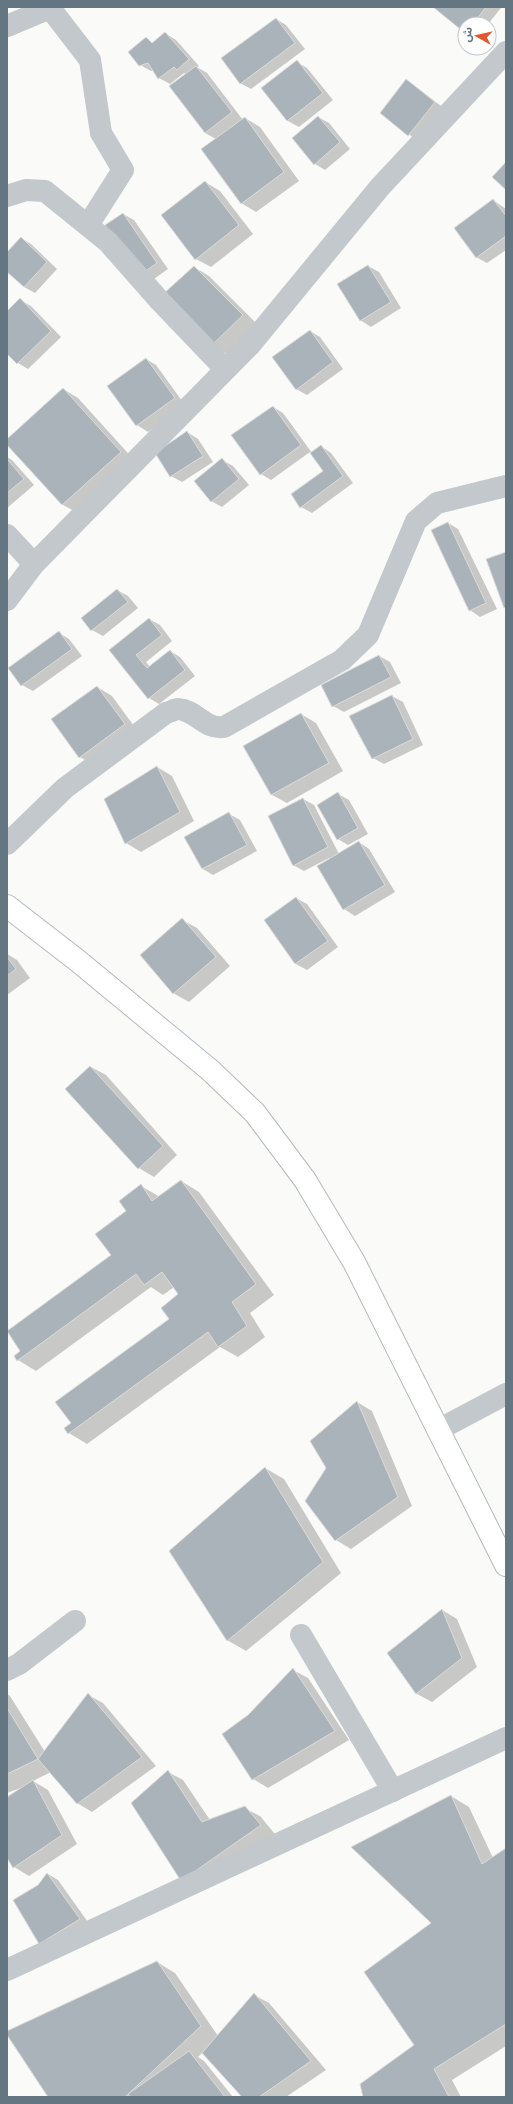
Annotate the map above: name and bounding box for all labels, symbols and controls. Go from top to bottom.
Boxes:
north arrow [457,16,497,56]
text: ش [460,26,475,43]

